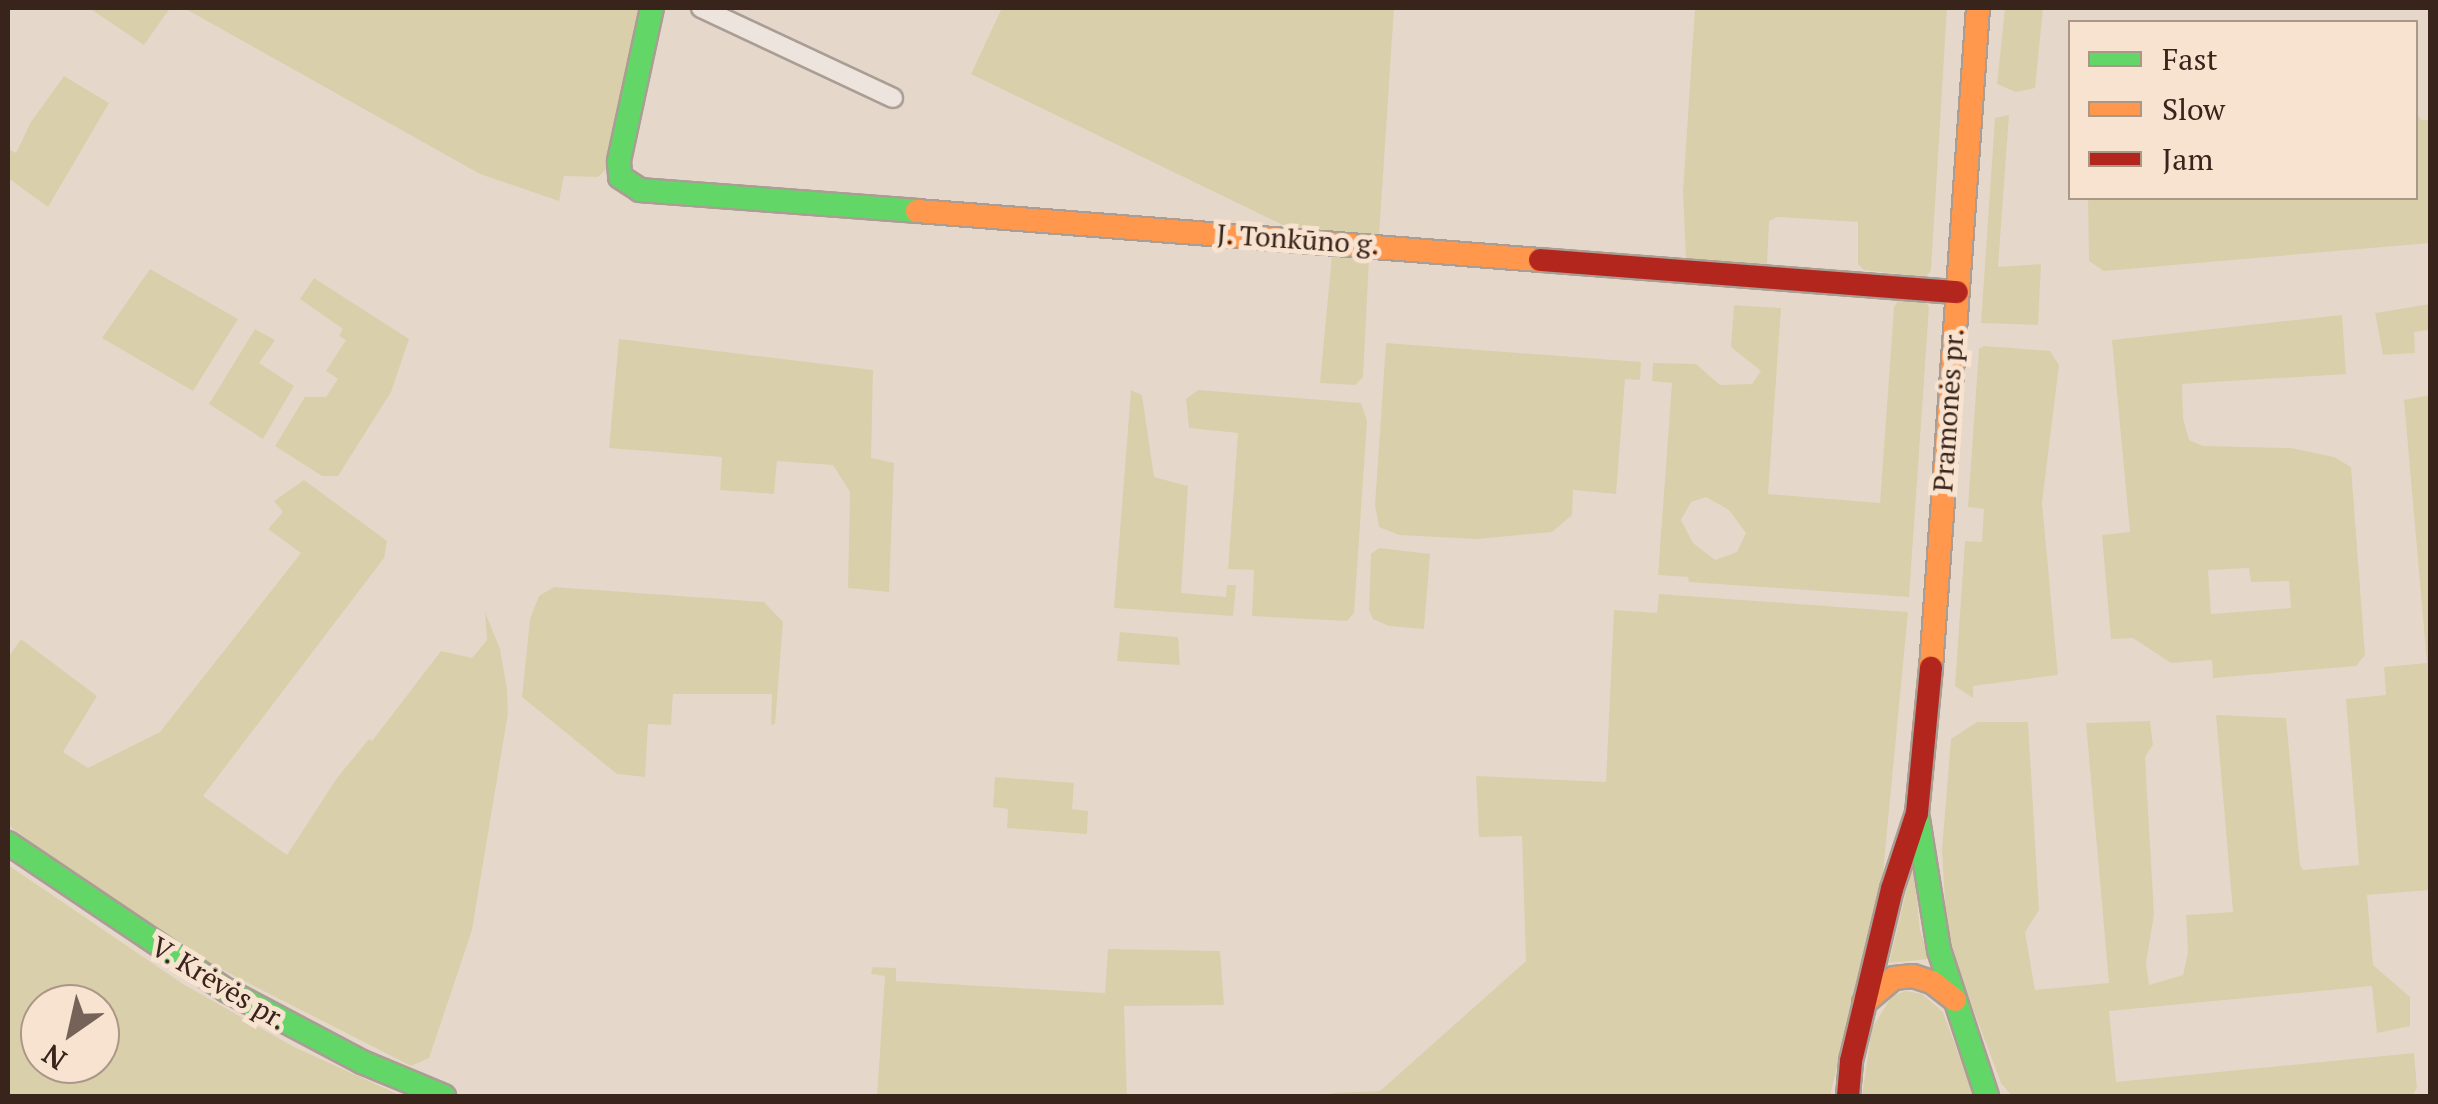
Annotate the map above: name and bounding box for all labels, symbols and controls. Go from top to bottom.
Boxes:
legend [2068,20,2418,200]
text: Fast [2162,39,2218,79]
text: Slow [2162,89,2225,129]
text: Jam [2162,139,2213,179]
street label: J. Tonkūno g. [1215,217,1381,261]
street label: Pramonės pr. [1926,327,1970,493]
street label: V. Krėvės pr. [144,929,294,1037]
north arrow [20,984,120,1084]
text: N [35,1036,73,1079]

